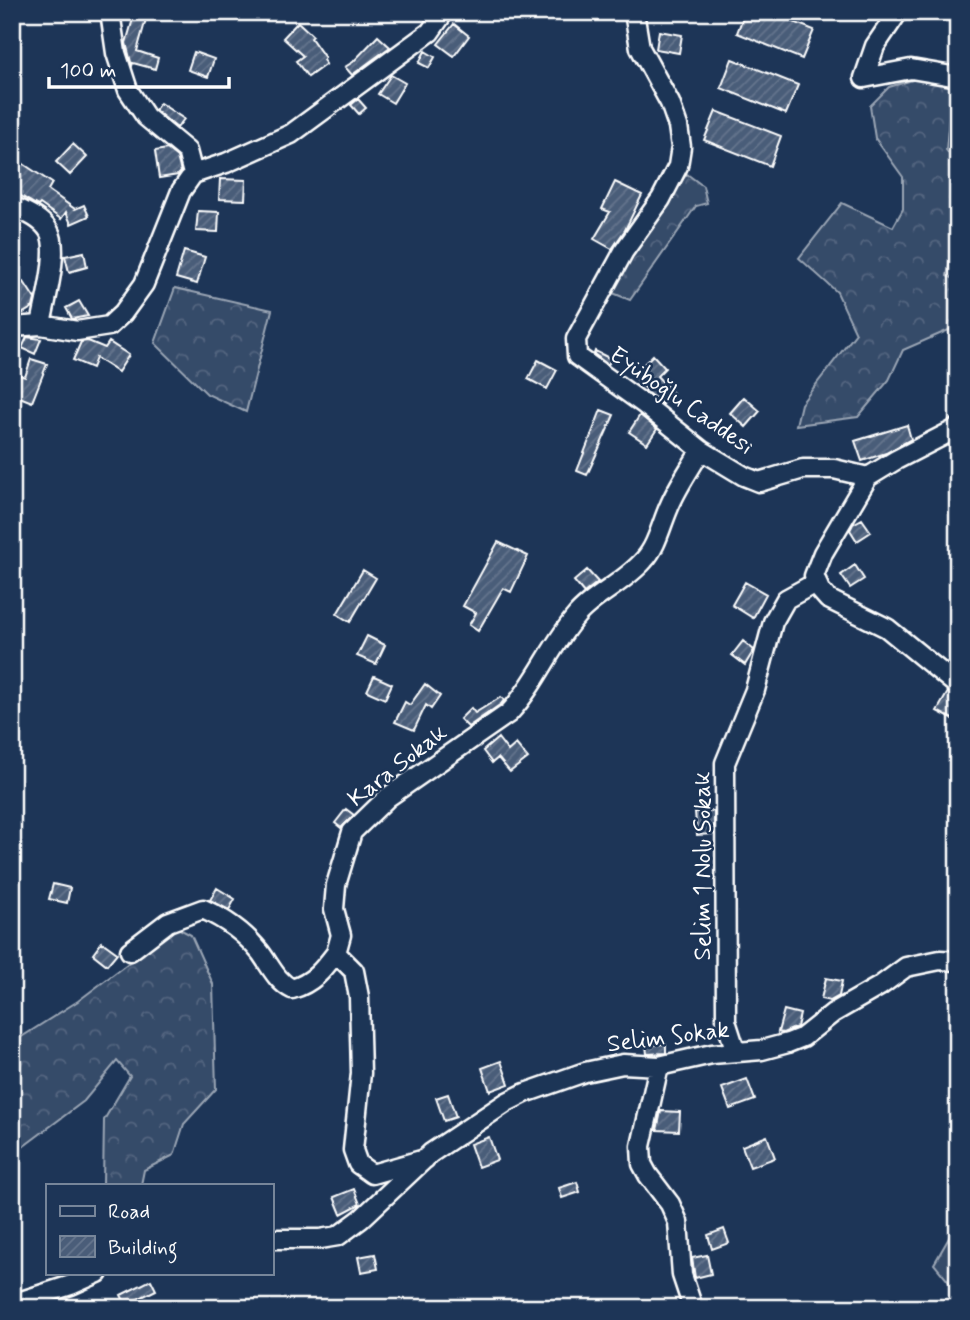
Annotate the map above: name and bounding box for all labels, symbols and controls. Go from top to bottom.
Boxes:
scale bar [49,46,229,90]
text: 100 m [60,57,116,85]
street label: Eyüboğlu Caddesi [603,340,759,462]
street label: Kara Sokak [342,718,454,815]
street label: Selim 1 Nolu Sokak [688,771,719,961]
street label: Selim Sokak [605,1015,731,1060]
legend [46,1184,273,1274]
text: Road [108,1198,150,1226]
text: Building [108,1234,178,1264]

